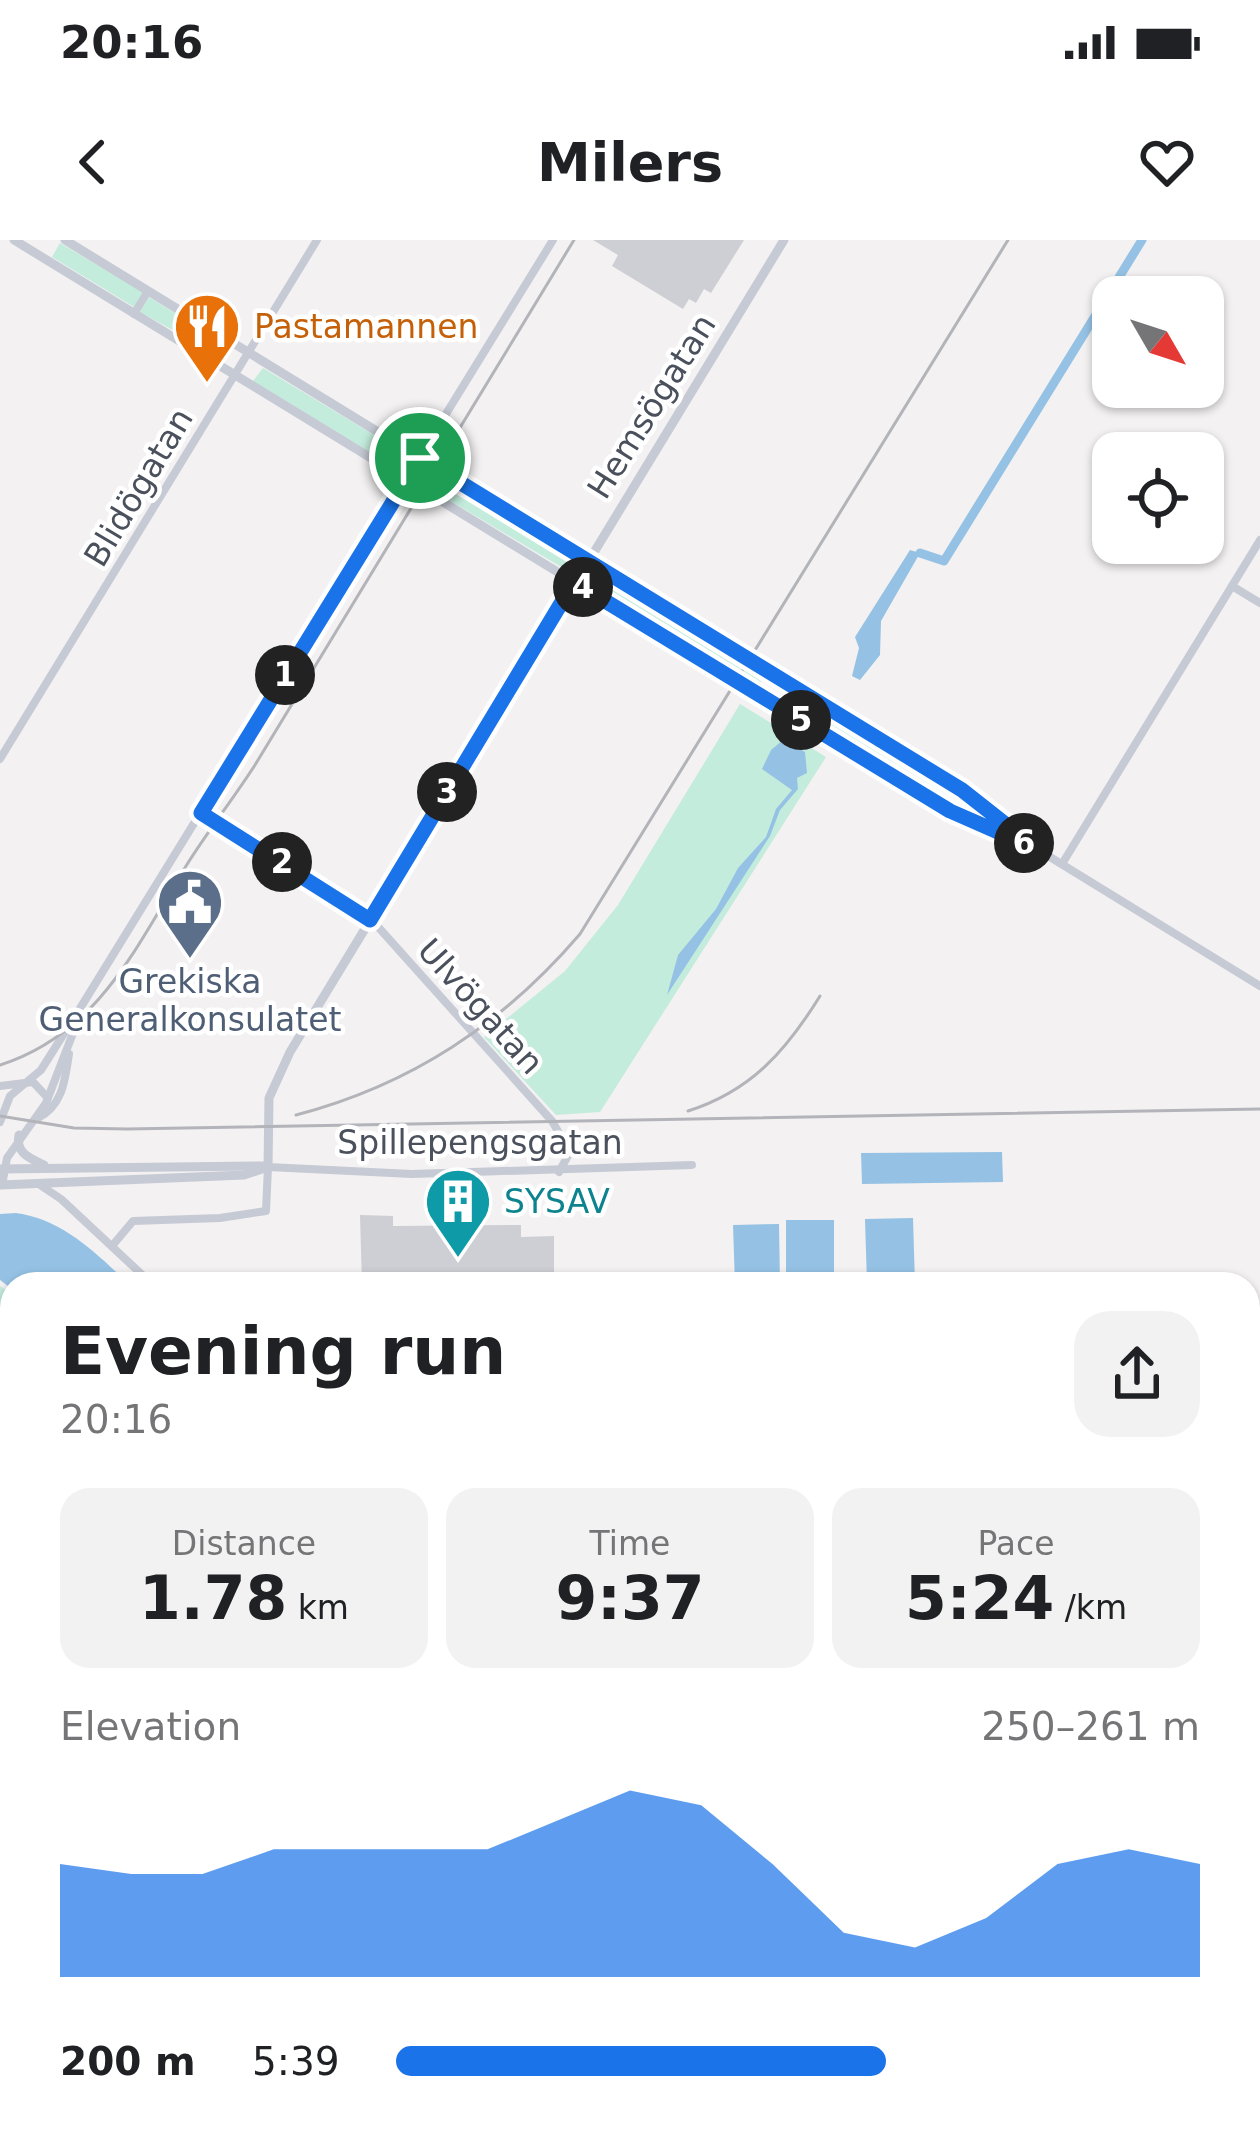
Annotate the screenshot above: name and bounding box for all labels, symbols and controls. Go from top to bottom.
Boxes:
text: 20:16 [60,16,203,69]
icon: back [60,129,126,195]
icon: heart [1134,129,1200,195]
text: Milers [537,131,723,194]
north arrow [1092,276,1224,408]
map controls [1092,276,1224,564]
restaurant icon: Pastamannen [172,291,242,385]
place label: Pastamannen [254,307,478,346]
street label: Hemsögatan [579,307,724,506]
street label: Blidögatan [76,401,201,573]
pin [369,407,471,509]
icon: arrive [387,425,453,491]
button: locate [1092,432,1224,564]
pin: 4 [553,557,613,617]
text: 4 [572,567,594,606]
pin: 1 [255,645,315,705]
text: 1 [274,655,296,694]
pin: 5 [771,690,831,750]
text: 5 [790,700,812,739]
pin: 3 [417,762,477,822]
text: 3 [436,772,458,811]
pin: 6 [994,813,1054,873]
text: 6 [1013,823,1035,862]
pin: 2 [252,832,312,892]
text: 2 [271,842,293,881]
public building icon: Grekiska Generalkonsulatet [155,867,225,961]
street label: Ulvögatan [410,931,551,1082]
place label: Grekiska Generalkonsulatet [39,962,341,1039]
street label: Spillepengsgatan [337,1123,623,1162]
building icon: SYSAV [423,1166,493,1260]
place label: SYSAV [504,1182,610,1221]
button: share [1074,1311,1200,1437]
text: Evening run [60,1313,506,1390]
text: 20:16 [60,1397,172,1442]
text: Distance [172,1524,316,1563]
text: Time [590,1524,670,1563]
text: Pace [977,1524,1055,1563]
text: 1.78 [139,1563,287,1633]
text: 9:37 [555,1563,705,1633]
text: 5:24 [905,1563,1054,1633]
text: km [287,1588,349,1627]
text: /km [1054,1588,1127,1627]
text: Elevation [60,1704,241,1749]
text: 250–261 m [981,1704,1200,1749]
text: 200 m [60,2039,196,2084]
text: 5:39 [252,2039,340,2084]

